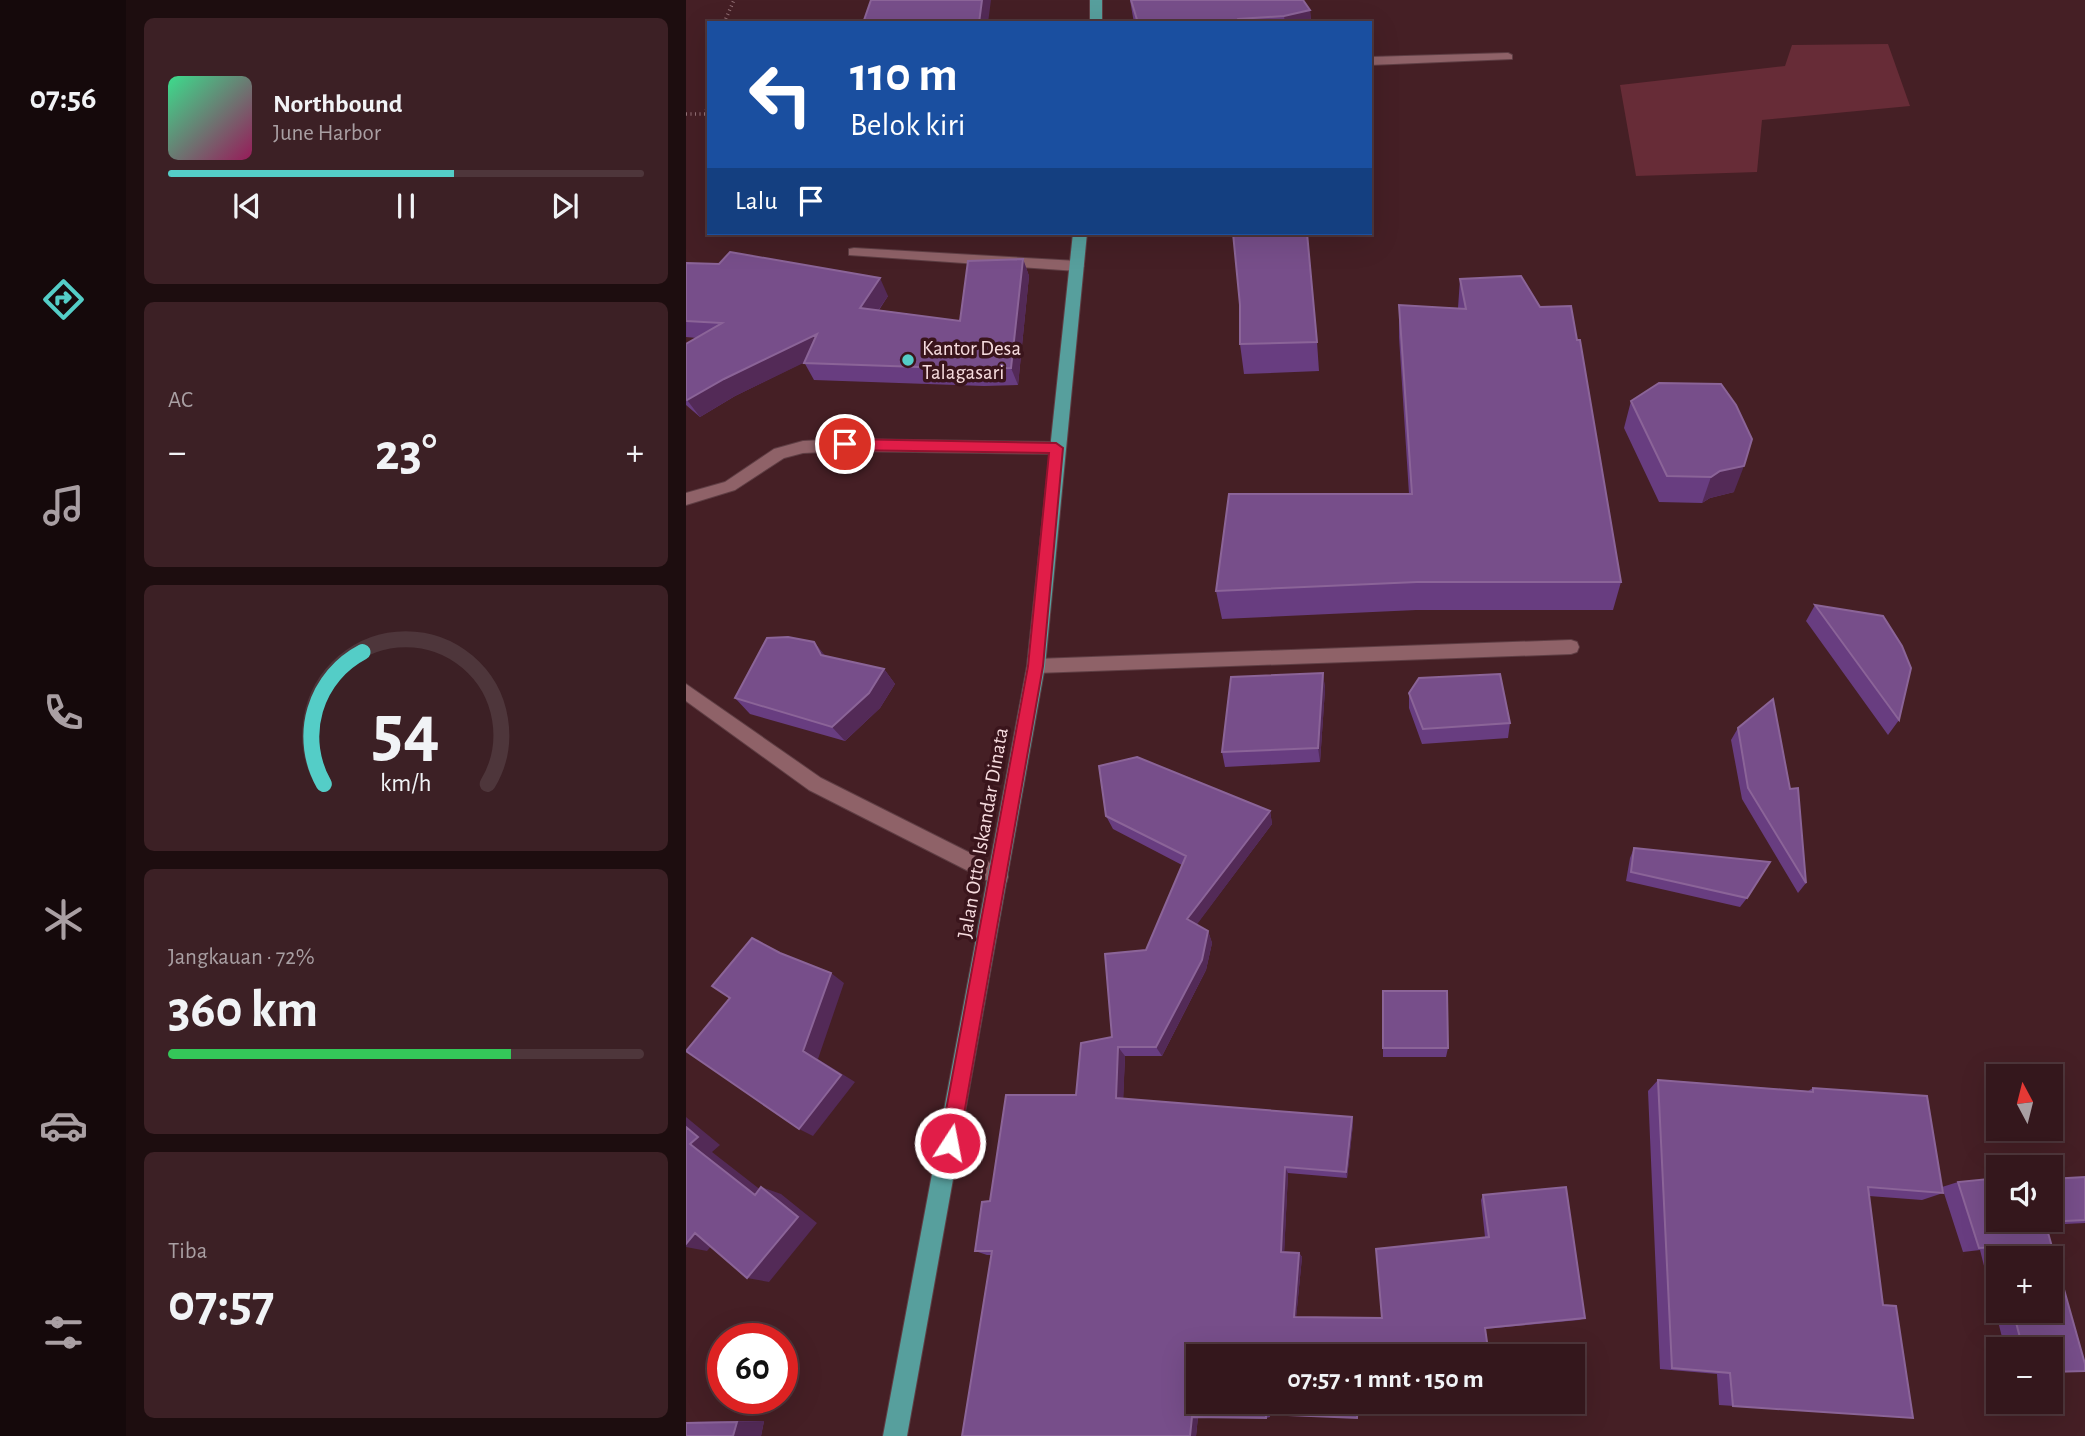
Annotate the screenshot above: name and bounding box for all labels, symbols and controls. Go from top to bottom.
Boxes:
icon: left [735,49,826,140]
text: 110 m [850,51,958,100]
text: 07:56 [29,82,97,114]
text: Northbound [273,91,402,117]
text: Belok kiri [850,109,966,141]
text: June Harbor [273,122,381,145]
icon: arrive [792,182,830,220]
icon: previous [228,187,266,225]
icon: pause [387,187,425,225]
icon: next [546,187,584,225]
text: Lalu [735,188,778,214]
icon: directions [39,275,88,324]
place label: Kantor Desa Talagasari [922,338,1021,383]
marker: Kantor Desa Talagasari [900,352,916,368]
text: AC [168,389,193,412]
pin [815,414,875,474]
icon: arrive [826,425,864,463]
text: 23° [375,427,437,479]
text: − [168,434,186,472]
text: + [626,434,644,472]
icon: music [39,481,88,530]
icon: phone [39,688,88,737]
text: 54 [372,696,440,769]
street label: Jalan Otto Iskandar Dinata [954,726,1012,940]
text: km/h [380,771,432,796]
icon: climate [39,895,88,944]
text: Jangkauan · 72% [168,946,315,969]
text: 360 km [168,984,318,1036]
north arrow [1986,1064,2063,1141]
map controls [1986,1064,2063,1414]
icon: car [39,1101,88,1150]
position arrow [913,1106,987,1180]
button: sound [1986,1155,2063,1232]
text: Tiba [168,1240,207,1263]
button: + [1986,1246,2063,1323]
text: 07:57 [168,1278,274,1330]
icon: filters [39,1308,88,1357]
speed limit sign: 60 [707,1323,798,1414]
button: − [1986,1337,2063,1414]
text: 07:57 · 1 mnt · 150 m [1287,1366,1484,1392]

